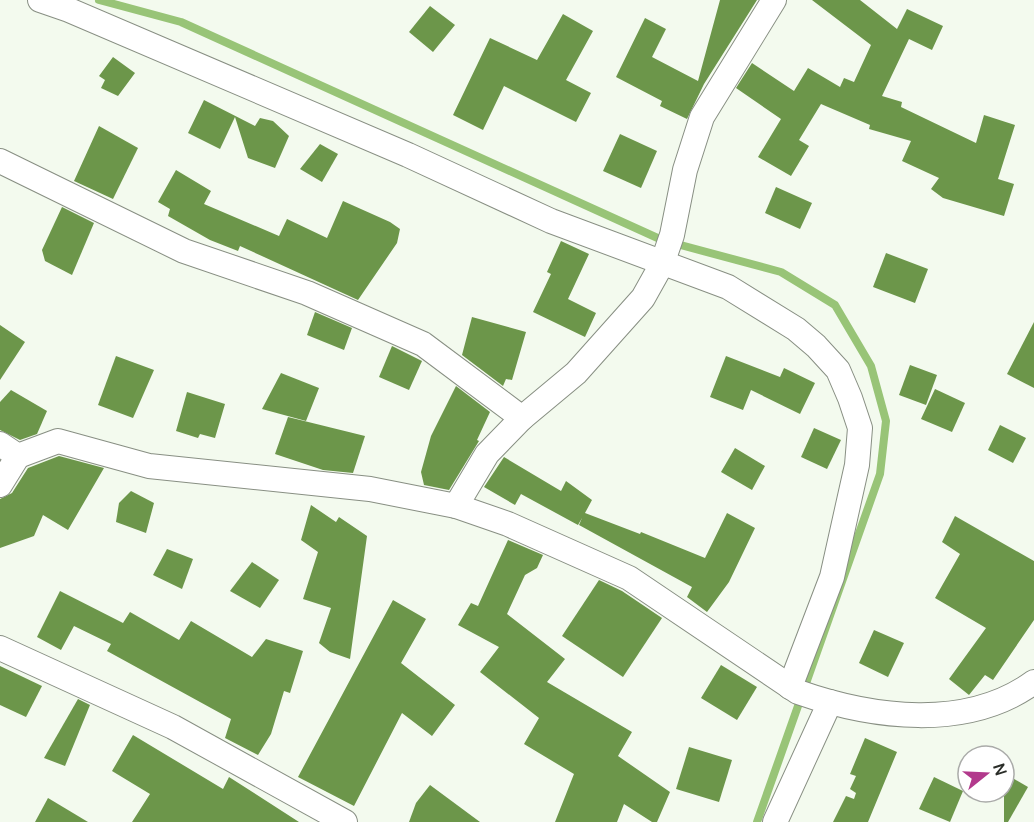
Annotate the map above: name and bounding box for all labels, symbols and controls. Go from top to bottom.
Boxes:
north arrow [956,744,1016,804]
text: N [988,760,1013,778]

